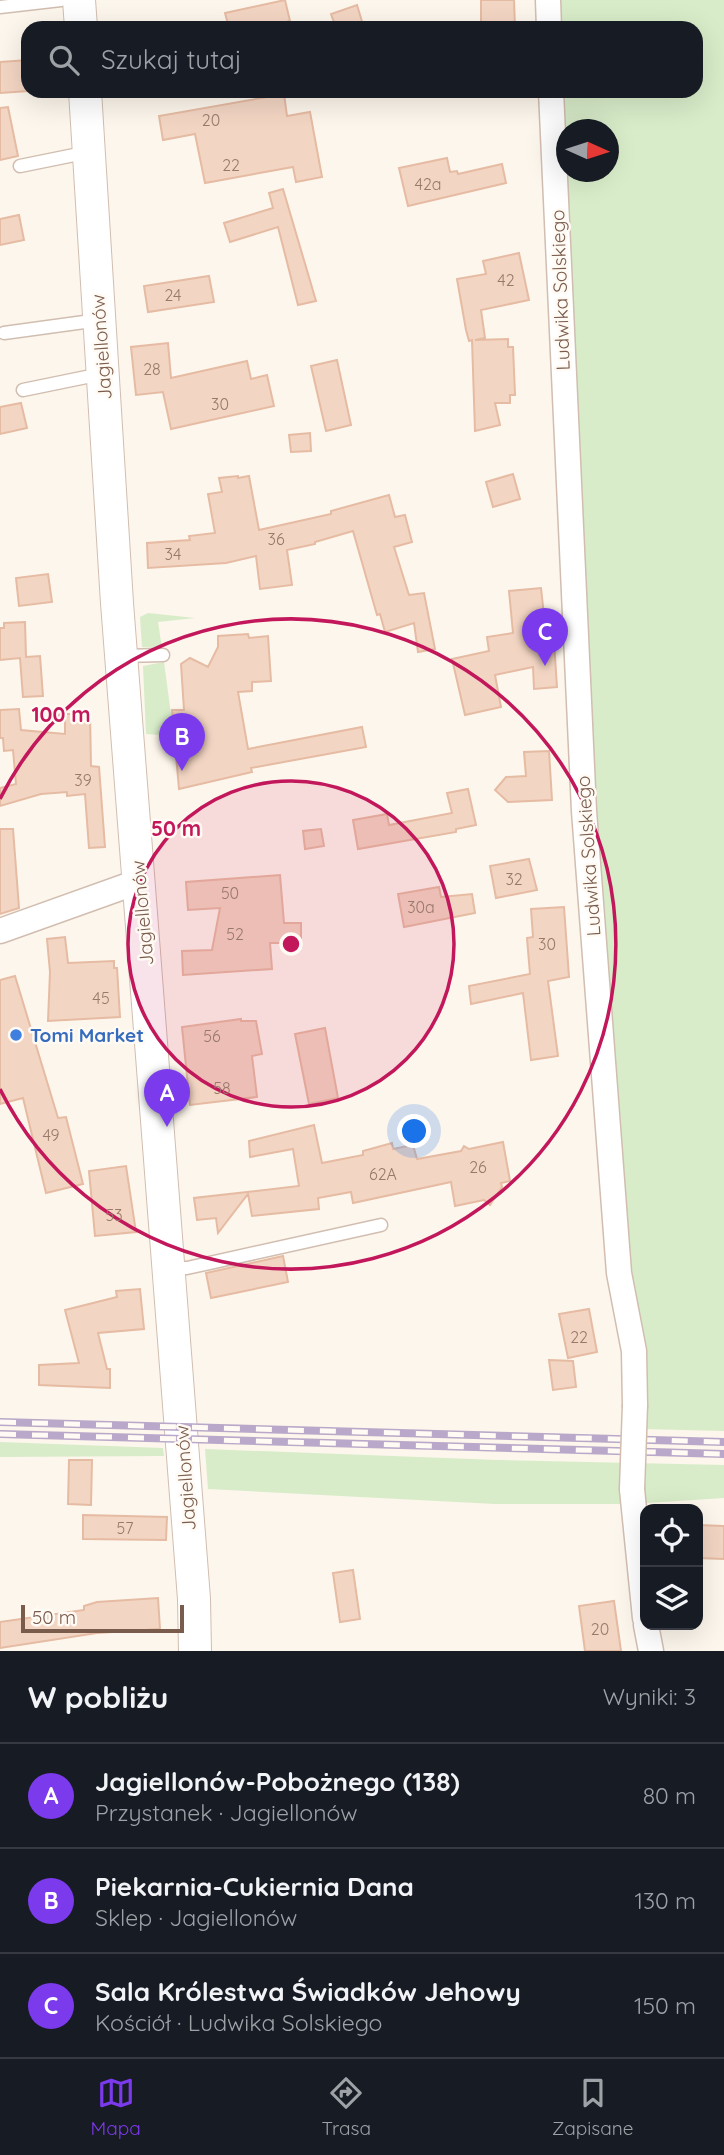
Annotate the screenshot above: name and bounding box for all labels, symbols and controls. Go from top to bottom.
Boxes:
search box [21,21,703,98]
icon: search [45,41,83,79]
text: Szukaj tutaj [101,43,242,76]
house number: 20 [202,110,220,130]
north arrow [556,119,619,182]
house number: 22 [222,155,240,175]
house number: 42a [415,174,442,194]
street label: Ludwika Solskiego [545,209,575,371]
house number: 42 [497,270,515,290]
house number: 24 [164,285,182,305]
street label: Jagiellonów [85,293,117,401]
house number: 28 [143,359,161,379]
house number: 30 [211,394,229,414]
house number: 36 [268,529,285,549]
house number: 34 [165,544,181,564]
pin: C [522,608,568,666]
text: 100 m [31,701,91,727]
pin: B [159,713,205,771]
house number: 39 [74,770,92,790]
street label: Ludwika Solskiego [570,775,606,937]
text: 50 m [151,815,201,841]
street label: Jagiellonów [125,859,159,967]
house number: 32 [505,869,523,889]
house number: 50 [221,883,239,903]
house number: 30a [407,897,435,917]
house number: 52 [226,924,244,944]
centre of rings [279,932,303,956]
house number: 30 [538,934,556,954]
house number: 45 [92,988,110,1008]
place label: Tomi Market [30,1023,144,1047]
house number: 56 [203,1026,221,1046]
marker: Tomi Market [8,1027,24,1043]
pin: A [144,1069,190,1127]
house number: 58 [213,1078,231,1098]
your location [397,1114,431,1148]
house number: 49 [42,1125,60,1145]
house number: 26 [469,1157,487,1177]
house number: 62A [369,1164,397,1184]
house number: 53 [105,1205,123,1225]
house number: 22 [570,1327,588,1347]
street label: Jagiellonów [169,1424,201,1532]
map controls [640,1504,703,1630]
button: locate [640,1504,703,1567]
house number: 57 [117,1518,133,1538]
button: layers [640,1567,703,1630]
scale bar [21,1602,184,1634]
text: 50 m [32,1605,76,1629]
house number: 20 [591,1619,609,1639]
text: W pobliżu [28,1678,168,1716]
text: Wyniki: 3 [603,1682,696,1711]
text: Jagiellonów-Pobożnego (138) [95,1765,460,1798]
text: A [44,1781,58,1810]
text: 80 m [643,1781,696,1810]
text: Przystanek · Jagiellonów [95,1798,358,1827]
text: Piekarnia-Cukiernia Dana [95,1870,414,1903]
text: B [43,1886,59,1915]
text: 130 m [634,1886,696,1915]
text: Sklep · Jagiellonów [95,1903,297,1932]
text: Sala Królestwa Świadków Jehowy [95,1975,521,2008]
text: C [44,1991,58,2020]
text: 150 m [634,1991,696,2020]
text: Kościół · Ludwika Solskiego [95,2008,383,2037]
tab: Mapa [90,2074,141,2140]
tab: Trasa [322,2074,371,2140]
tab: Zapisane [552,2074,634,2140]

